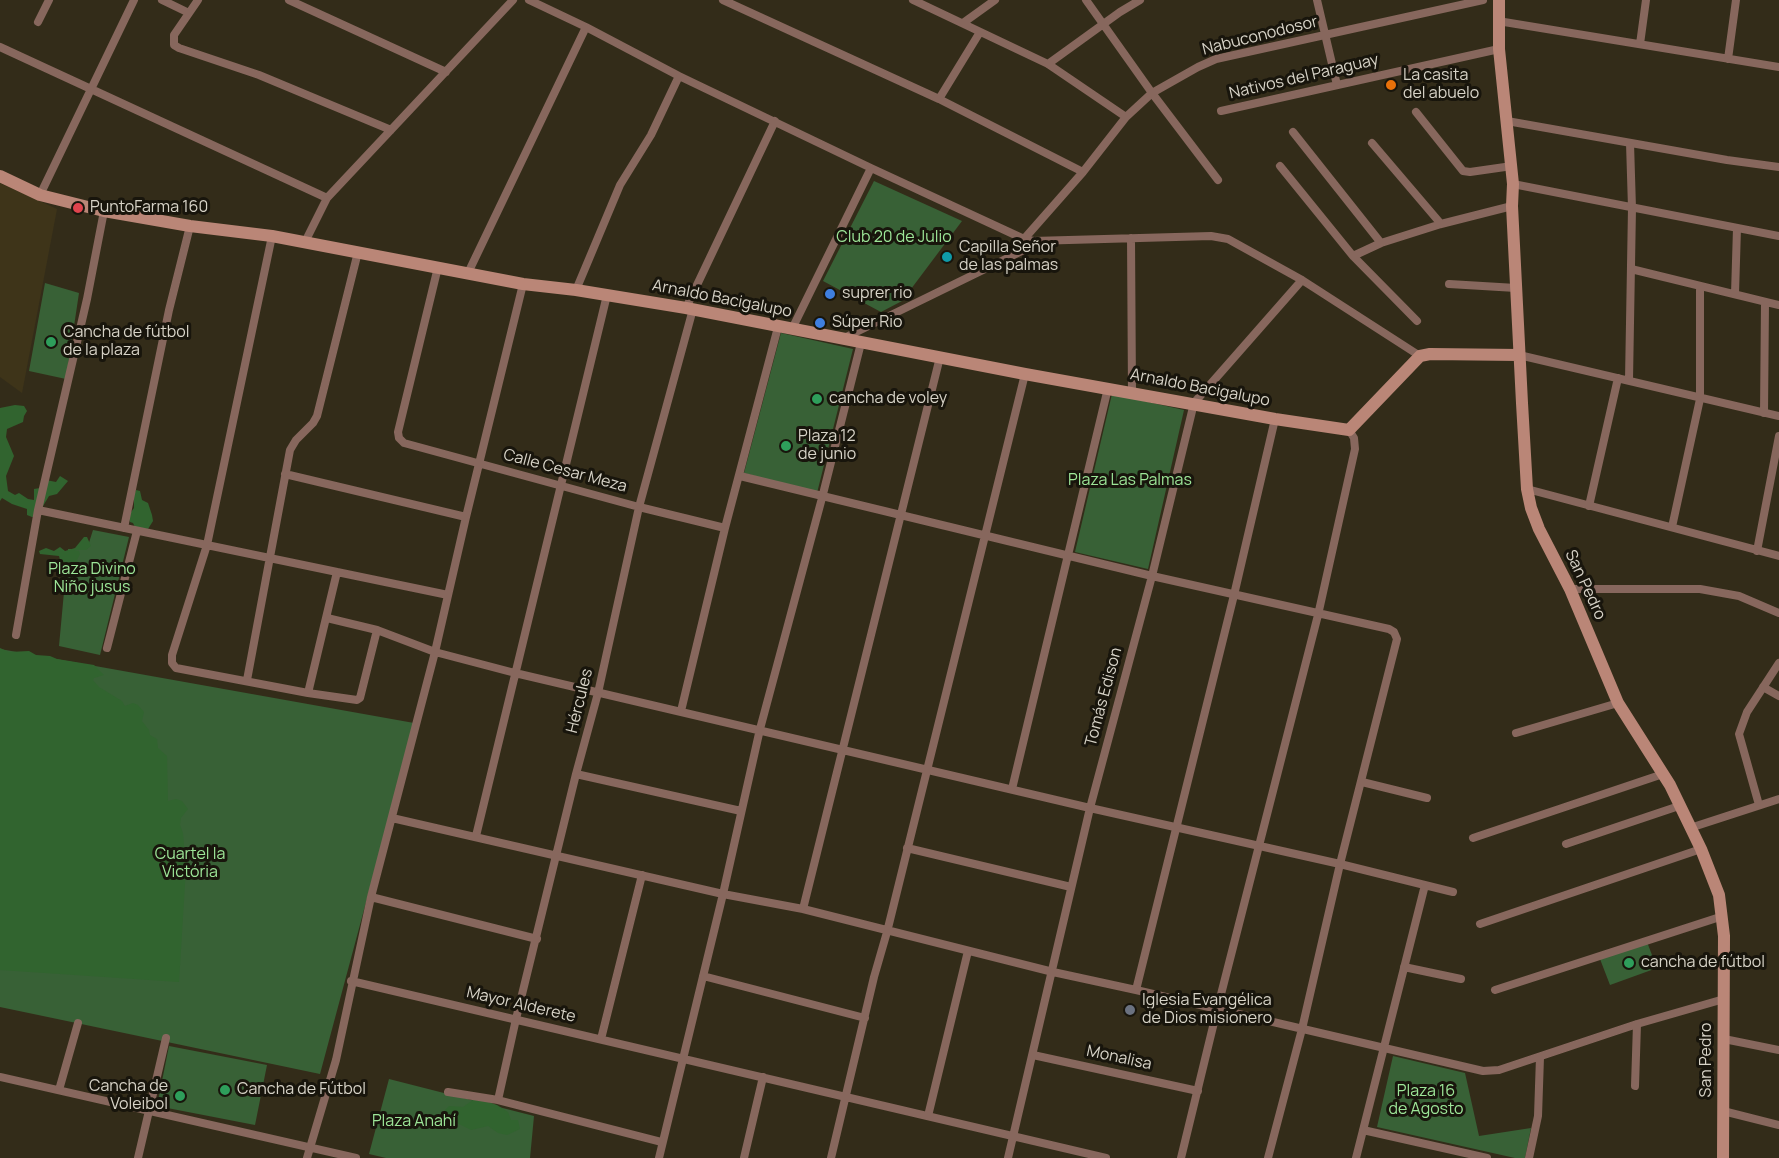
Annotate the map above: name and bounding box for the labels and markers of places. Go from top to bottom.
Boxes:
place label: La casita del abuelo [1403,66,1479,104]
marker: La casita del abuelo [1384,78,1398,92]
place label: PuntoFarma 160 [90,198,208,218]
marker: PuntoFarma 160 [71,201,85,215]
place label: Capilla Señor de las palmas [959,238,1058,276]
marker: Capilla Señor de las palmas [940,250,954,264]
place label: suprer rio [842,284,912,304]
marker: suprer rio [823,287,837,301]
place label: Súper Rio [832,313,902,333]
marker: Súper Rio [813,316,827,330]
place label: Cancha de fútbol de la plaza [63,323,190,361]
marker: Cancha de fútbol de la plaza [44,335,58,349]
place label: cancha de voley [829,389,947,409]
marker: cancha de voley [810,392,824,406]
place label: Plaza 12 de junio [798,427,856,465]
marker: Plaza 12 de junio [779,439,793,453]
place label: cancha de fútbol [1641,953,1765,973]
marker: cancha de fútbol [1622,956,1636,970]
place label: Iglesia Evangélica de Dios misionero [1142,991,1272,1029]
marker: Iglesia Evangélica de Dios misionero [1123,1003,1137,1017]
place label: Cancha de Voleibol [89,1077,168,1115]
place label: Cancha de Fútbol [237,1080,366,1100]
marker: Cancha de Fútbol [218,1083,232,1097]
marker: Cancha de Voleibol [173,1089,187,1103]

